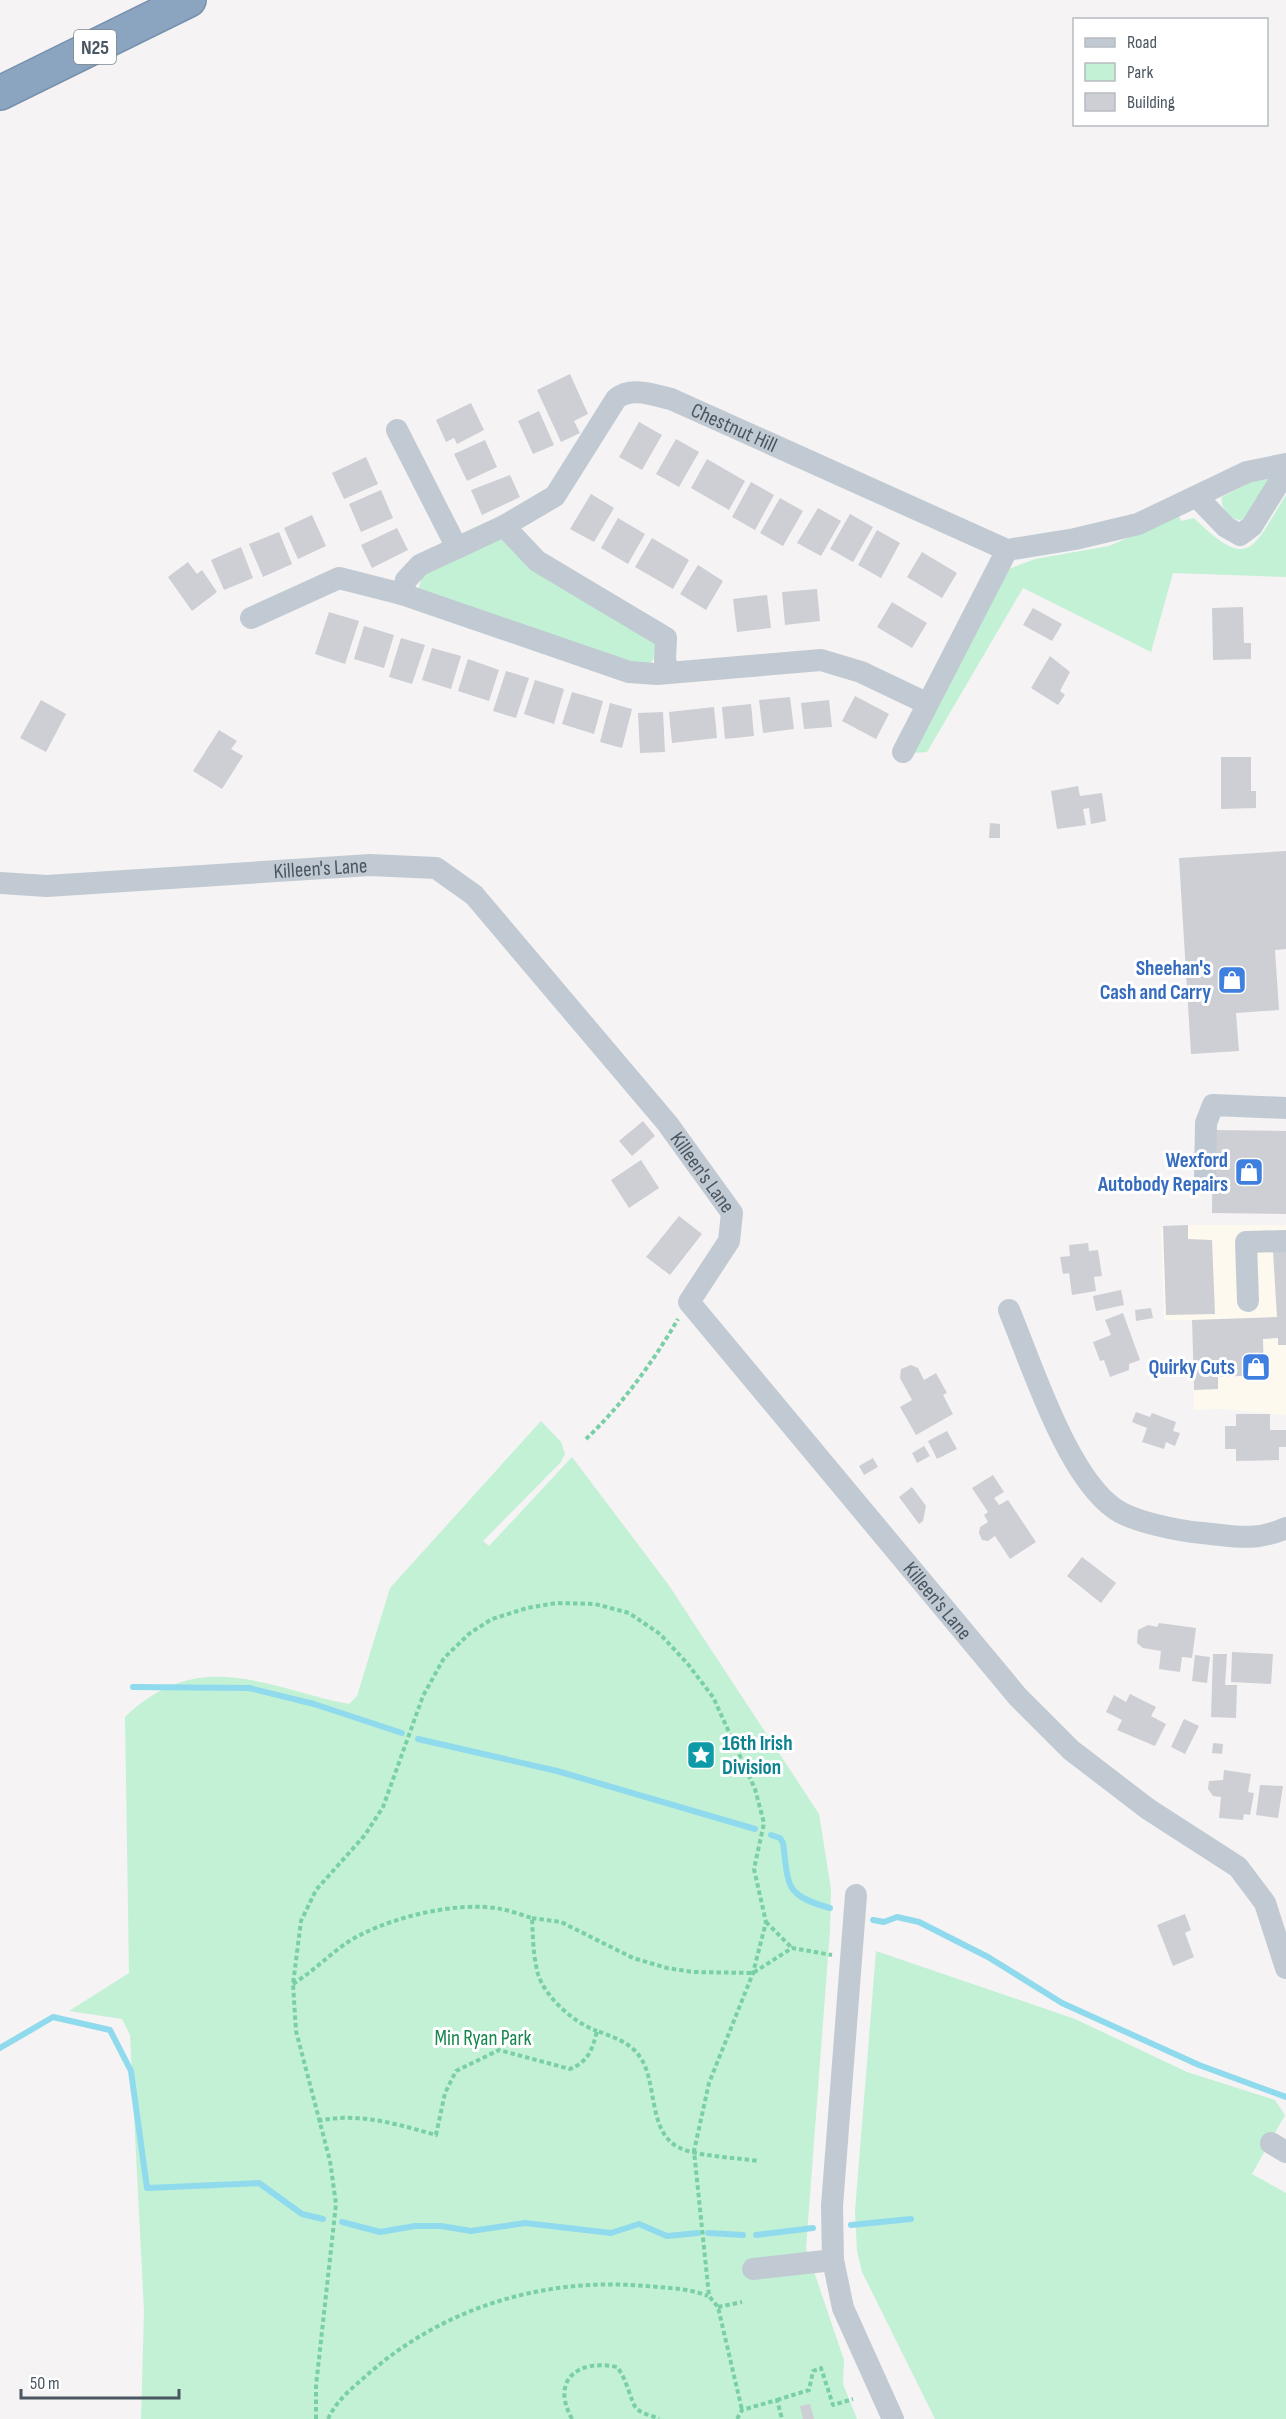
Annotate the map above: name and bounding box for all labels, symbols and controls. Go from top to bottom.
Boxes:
legend [1073,18,1268,126]
road number: N25 [74,30,116,64]
text: Road [1127,32,1157,53]
text: Park [1127,62,1153,83]
text: Building [1127,92,1175,113]
street label: Chestnut Hill [687,398,781,458]
street label: Killeen's Lane [273,853,368,884]
place label: Sheehan's Cash and Carry [1100,956,1211,1005]
shop icon: Sheehan's Cash and Carry [1216,964,1248,996]
street label: Killeen's Lane [665,1127,740,1218]
place label: Wexford Autobody Repairs [1097,1148,1228,1197]
shop icon: Wexford Autobody Repairs [1233,1156,1265,1188]
shop icon: Quirky Cuts [1240,1351,1272,1383]
place label: Quirky Cuts [1148,1355,1235,1380]
street label: Killeen's Lane [898,1557,977,1645]
place label: 16th Irish Division [722,1731,793,1780]
place icon: 16th Irish Division [685,1739,717,1771]
park label: Min Ryan Park [435,2026,532,2051]
scale bar [21,2362,178,2400]
text: 50 m [30,2373,60,2394]

